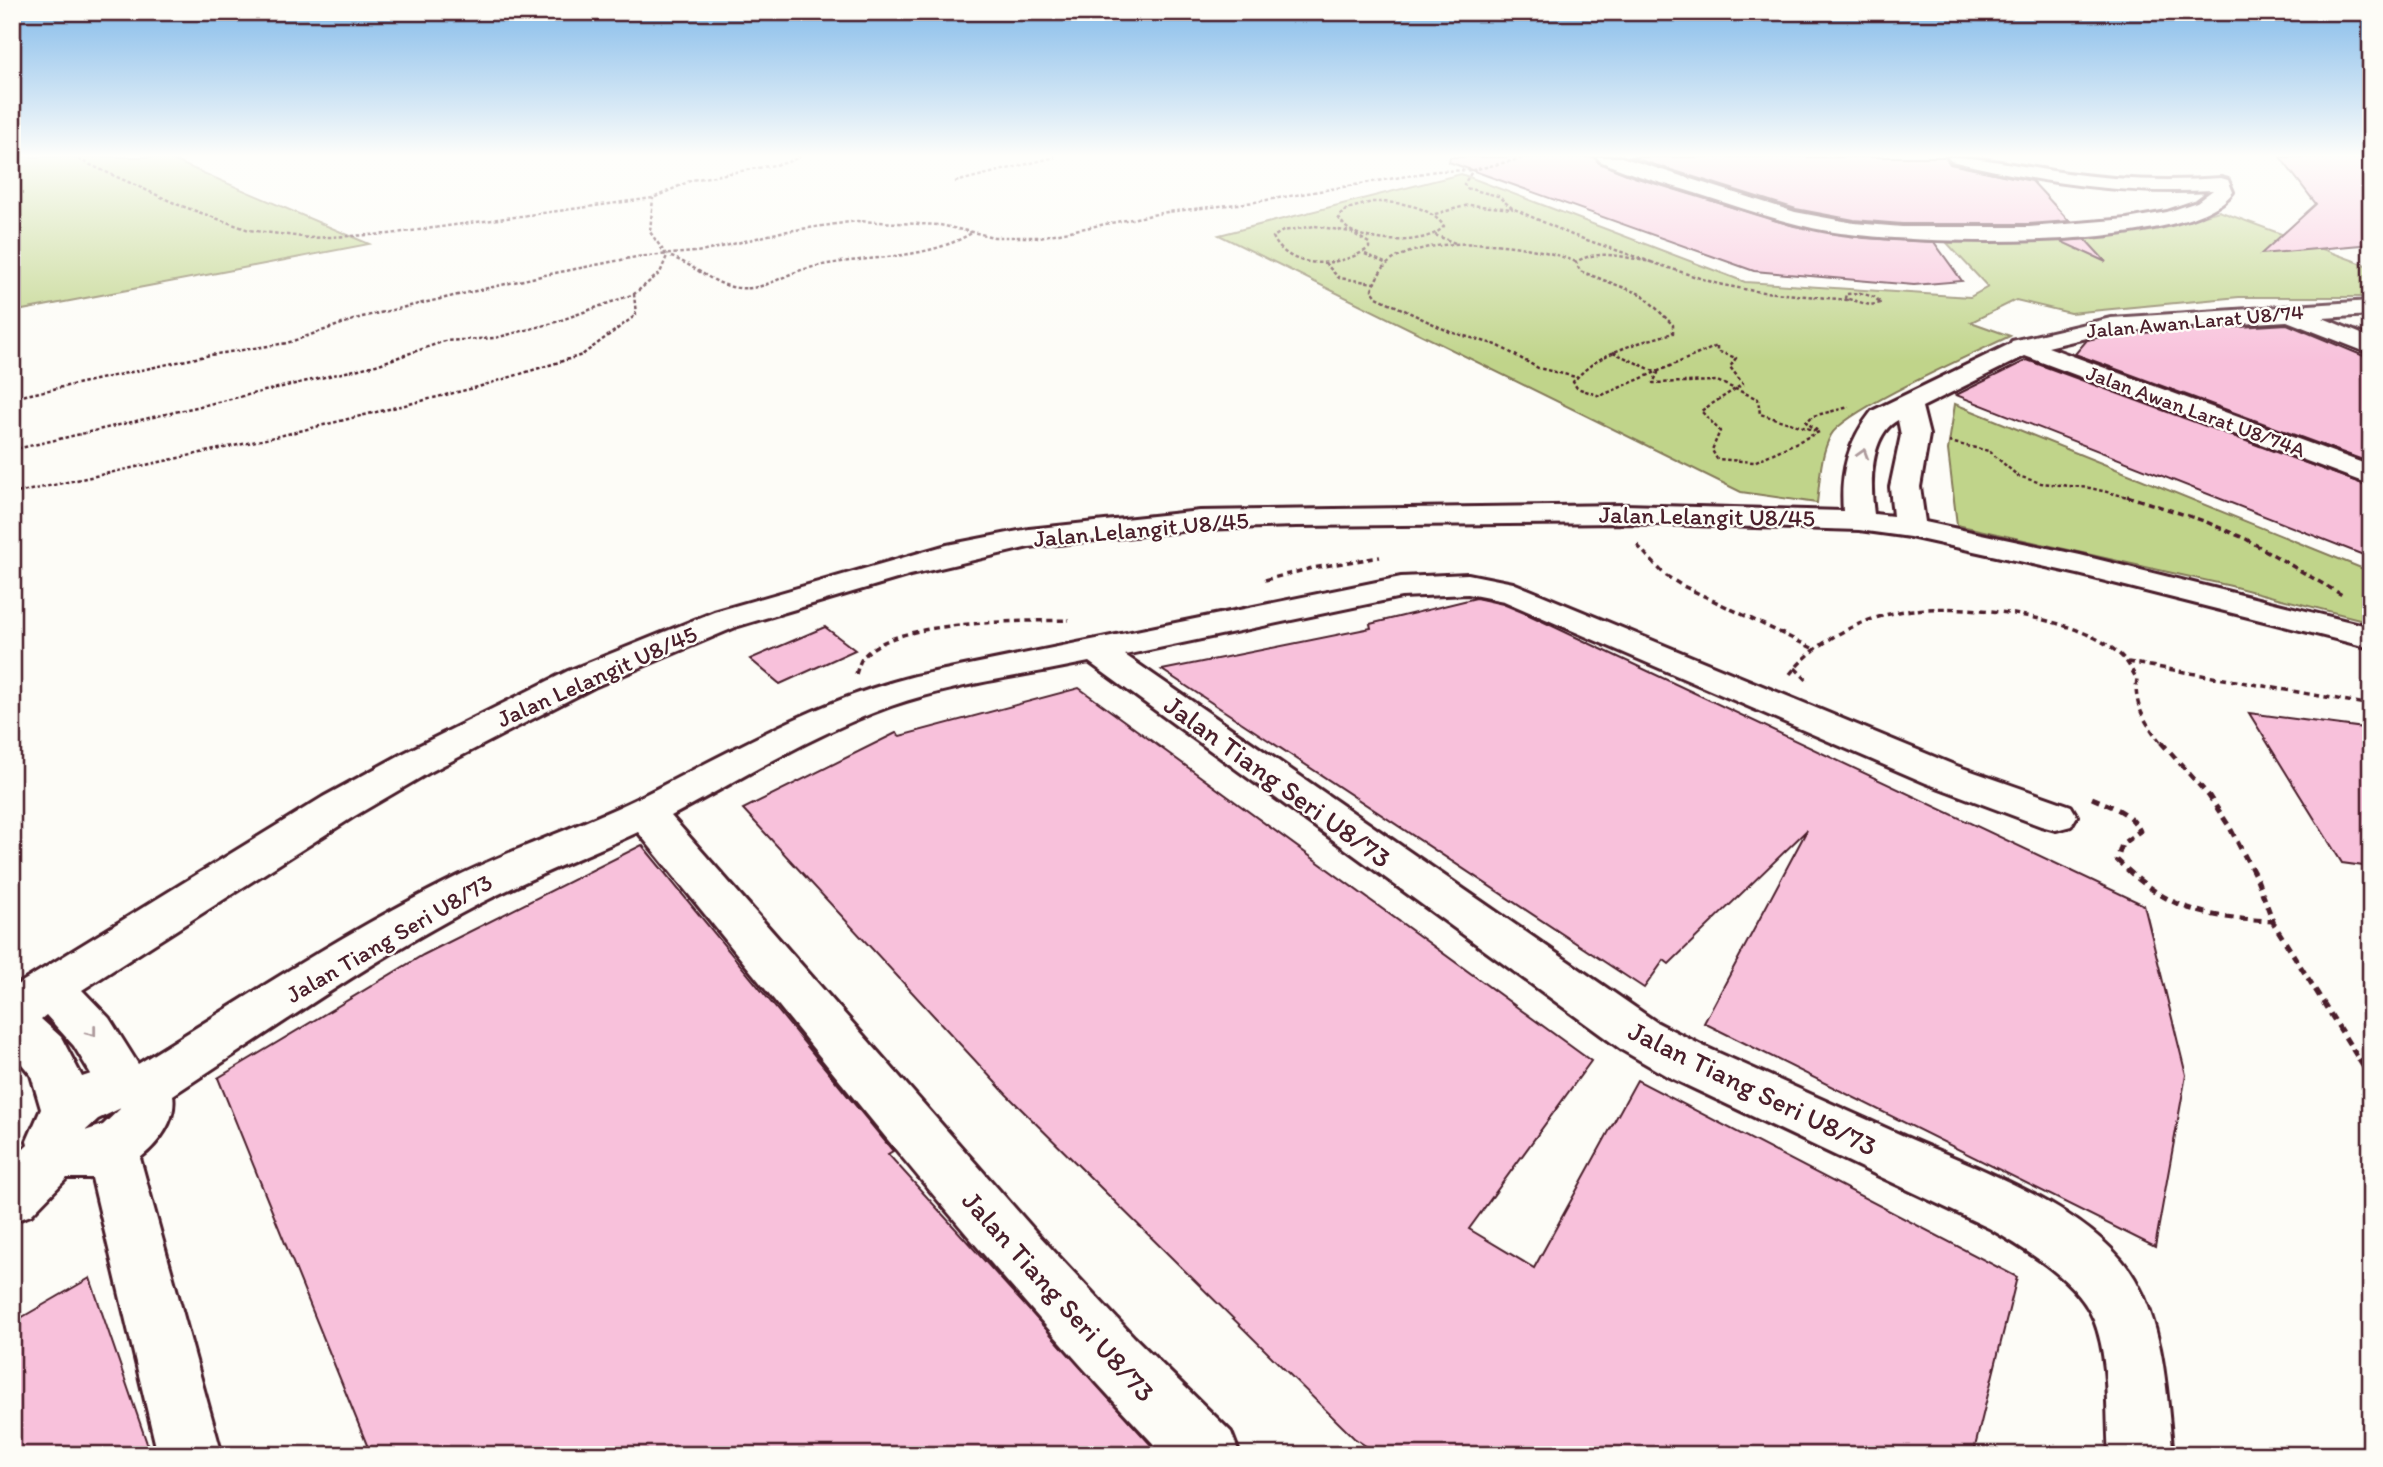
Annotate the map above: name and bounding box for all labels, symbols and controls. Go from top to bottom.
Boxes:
street label: Jalan Awan Larat U8/74 [2085,299,2305,343]
street label: Jalan Awan Larat U8/74A [2083,360,2309,462]
one-way arrow [1854,448,1869,460]
street label: Jalan Lelangit U8/45 [1599,500,1815,532]
street label: Jalan Lelangit U8/45 [1032,505,1250,553]
street label: Jalan Lelangit U8/45 [492,619,702,733]
street label: Jalan Tiang Seri U8/73 [1158,687,1398,875]
street label: Jalan Tiang Seri U8/73 [281,867,497,1009]
street label: Jalan Tiang Seri U8/73 [1623,1013,1883,1163]
one-way arrow [83,1024,96,1037]
street label: Jalan Tiang Seri U8/73 [955,1183,1163,1409]

